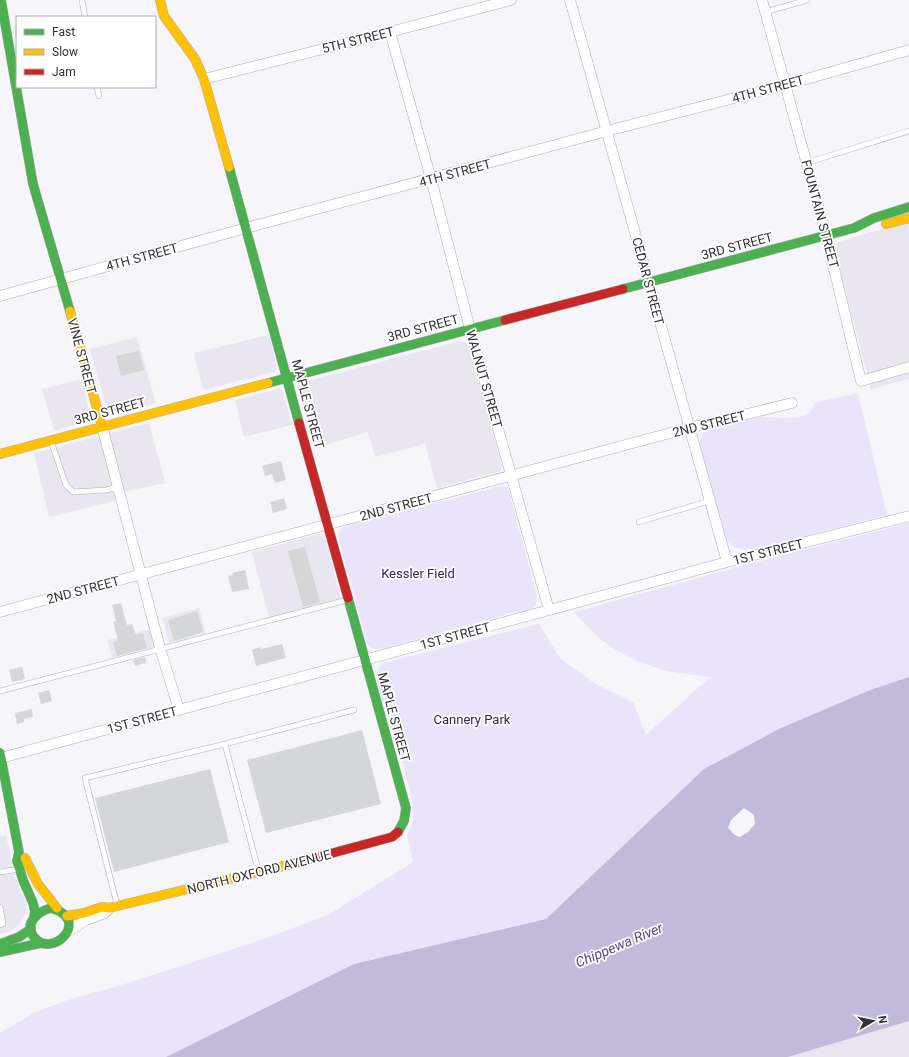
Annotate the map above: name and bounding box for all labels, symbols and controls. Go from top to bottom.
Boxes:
legend [16,16,156,88]
street label: 5TH STREET [320,24,396,56]
text: Fast [52,25,75,39]
text: Slow [52,45,78,59]
text: Jam [52,65,76,79]
street label: 4TH STREET [730,72,806,106]
street label: 4TH STREET [417,156,493,190]
street label: FOUNTAIN STREET [798,158,842,270]
street label: 3RD STREET [700,229,775,263]
street label: CEDAR STREET [629,236,667,327]
street label: 4TH STREET [104,240,180,274]
street label: 3RD STREET [386,311,461,345]
street label: VINE STREET [65,316,99,396]
street label: WALNUT STREET [463,328,505,430]
street label: MAPLE STREET [289,358,327,451]
street label: 3RD STREET [73,394,148,428]
street label: 2ND STREET [671,408,747,440]
street label: 2ND STREET [358,490,434,524]
street label: 1ST STREET [731,536,805,568]
park label: Kessler Field [381,566,455,581]
street label: 2ND STREET [45,573,121,607]
street label: 1ST STREET [418,619,492,653]
street label: MAPLE STREET [375,671,413,764]
street label: 1ST STREET [105,703,179,737]
park label: Cannery Park [434,712,511,727]
street label: NORTH OXFORD AVENUE [186,847,332,897]
water label: Chippewa River [573,919,665,971]
north arrow [853,1001,893,1041]
text: N [875,1015,889,1025]

